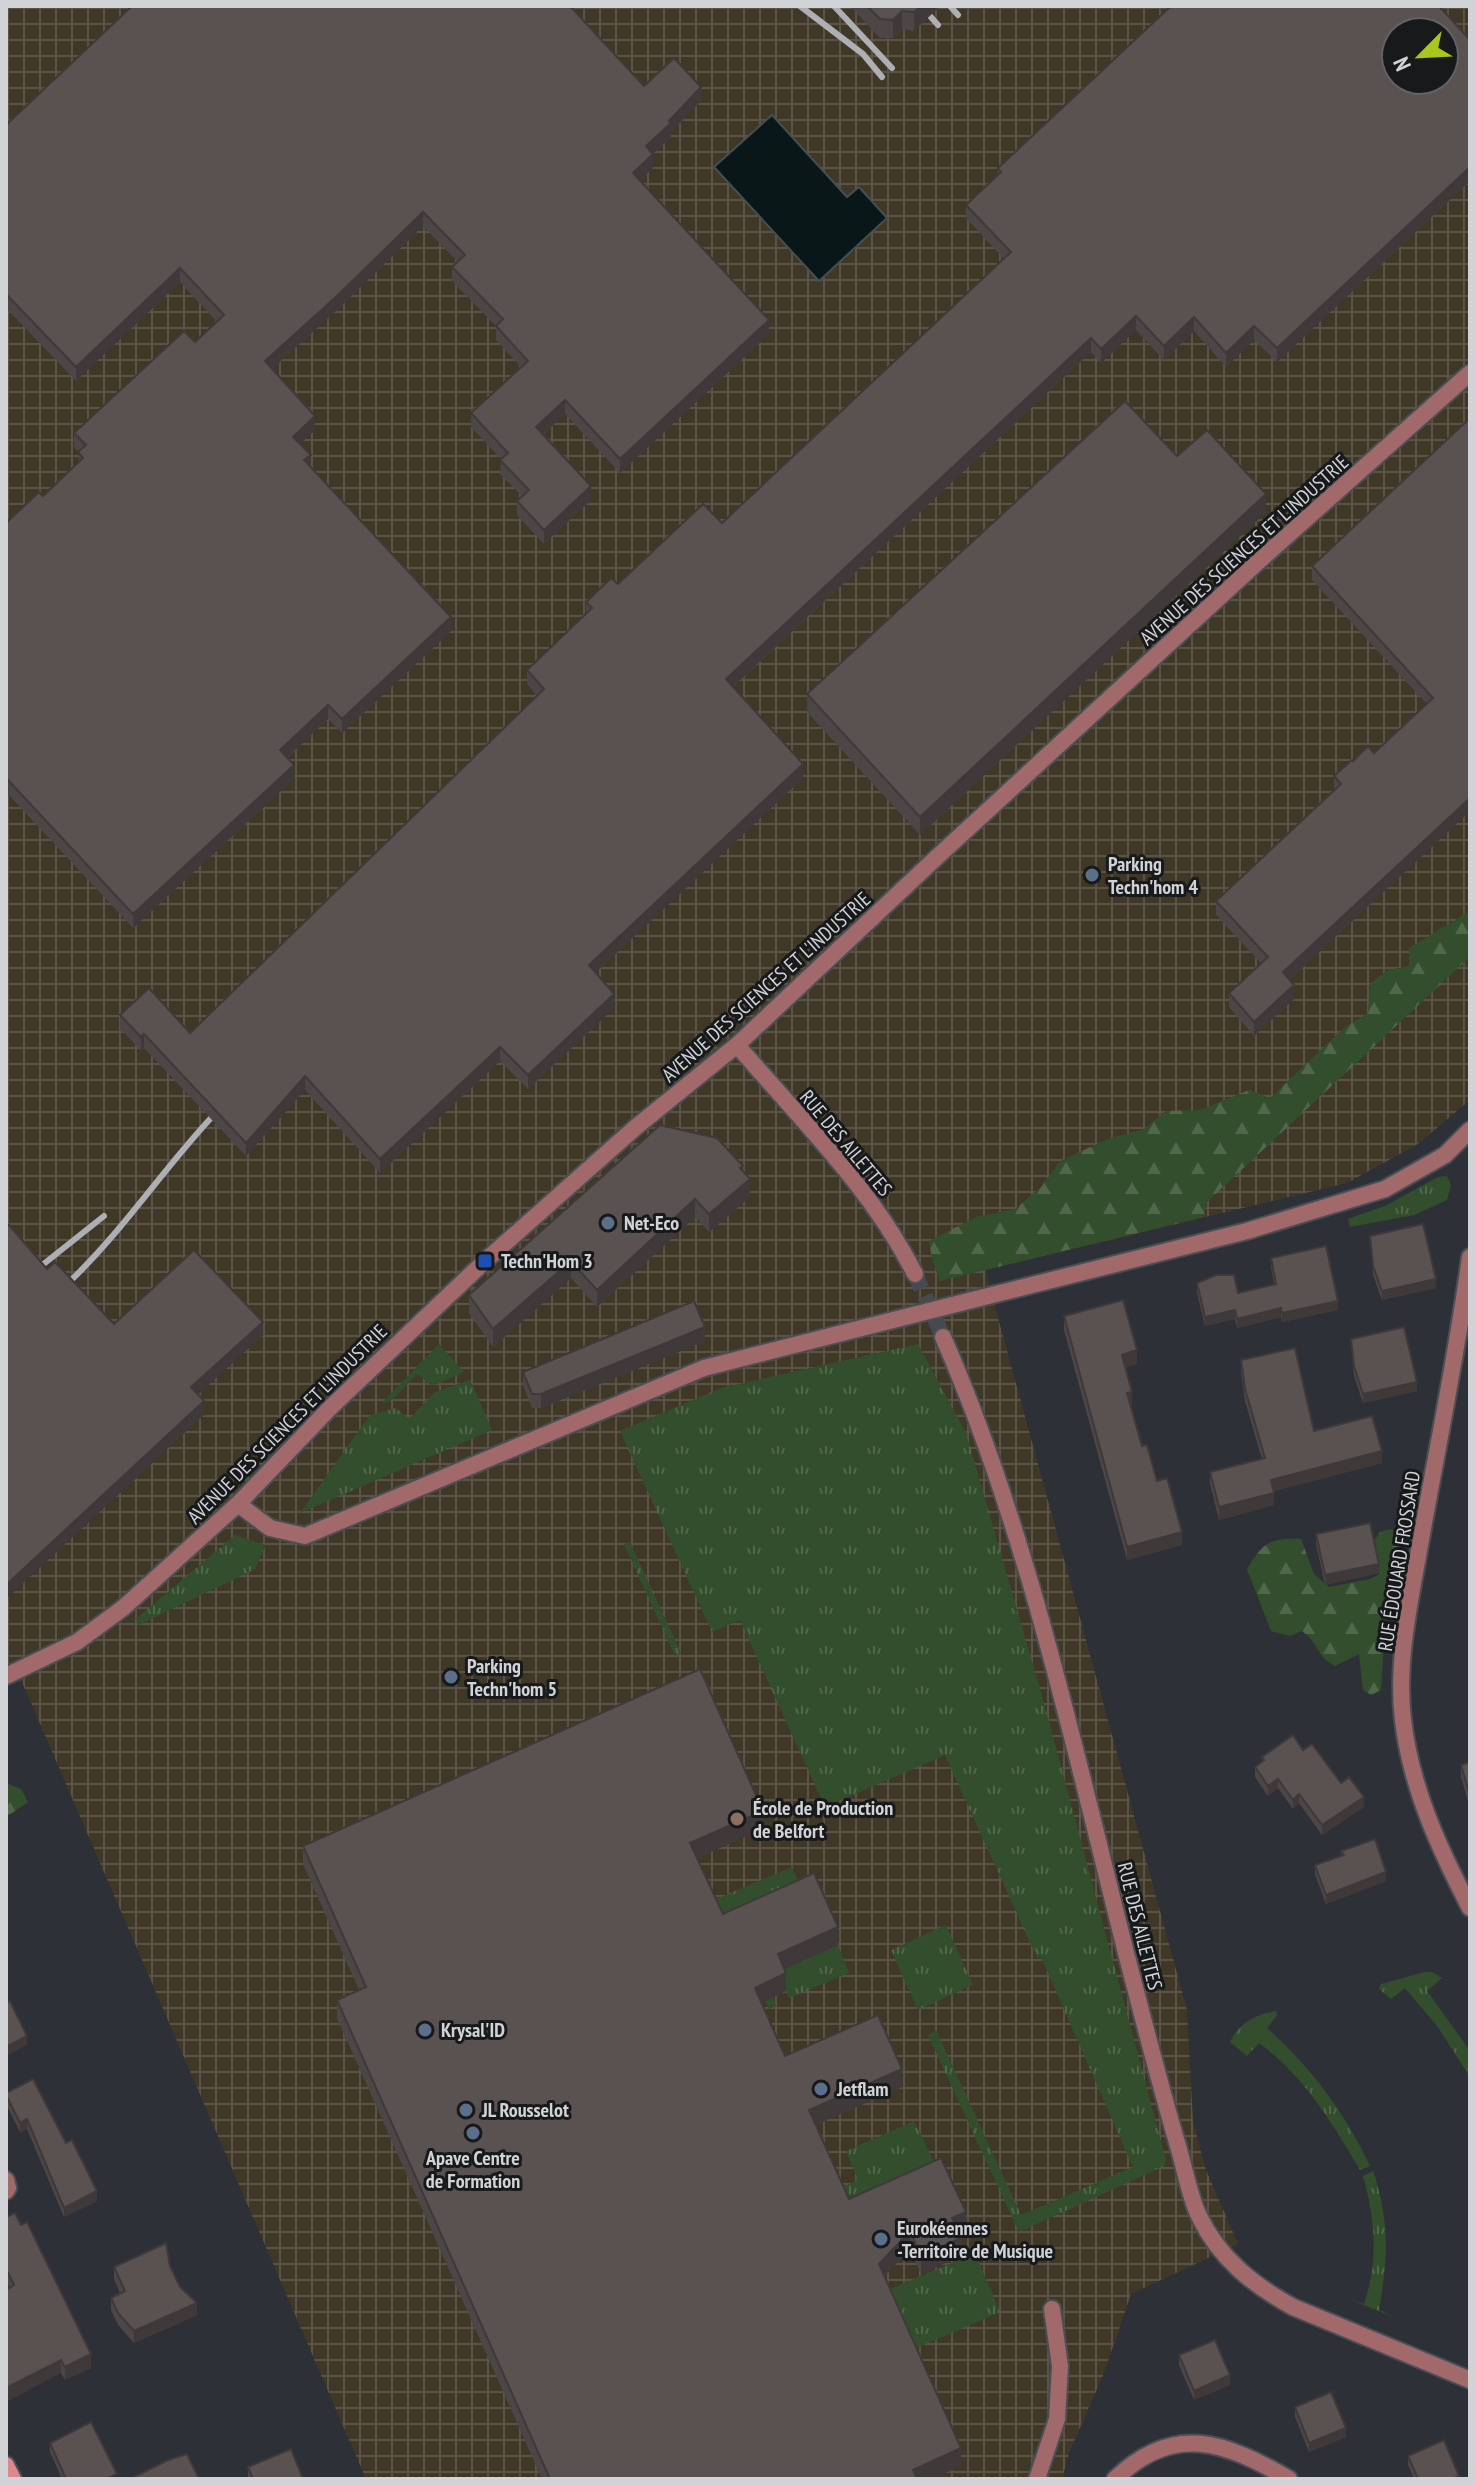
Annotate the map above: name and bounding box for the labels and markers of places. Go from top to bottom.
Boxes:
place label: Parking Techn'hom 4 [1108,851,1198,900]
marker: Parking Techn'hom 4 [1083,866,1101,884]
place label: Net-Eco [624,1210,679,1236]
marker: Net-Eco [599,1214,617,1232]
place label: Techn'Hom 3 [501,1248,593,1274]
marker: Techn'Hom 3 [476,1252,494,1270]
place label: Parking Techn'hom 5 [467,1653,557,1702]
marker: Parking Techn'hom 5 [442,1668,460,1686]
place label: École de Production de Belfort [753,1795,893,1844]
marker: École de Production de Belfort [728,1810,746,1828]
place label: Krysal'ID [441,2017,505,2043]
marker: Krysal'ID [416,2021,434,2039]
place label: Jetflam [836,2076,889,2102]
marker: Jetflam [812,2080,830,2098]
place label: JL Rousselot [481,2097,569,2123]
marker: JL Rousselot [457,2101,475,2119]
marker: Apave Centre de Formation [464,2124,482,2142]
place label: Apave Centre de Formation [425,2145,520,2194]
place label: Eurokéennes -Territoire de Musique [897,2215,1053,2264]
marker: Eurokéennes -Territoire de Musique [872,2230,890,2248]

